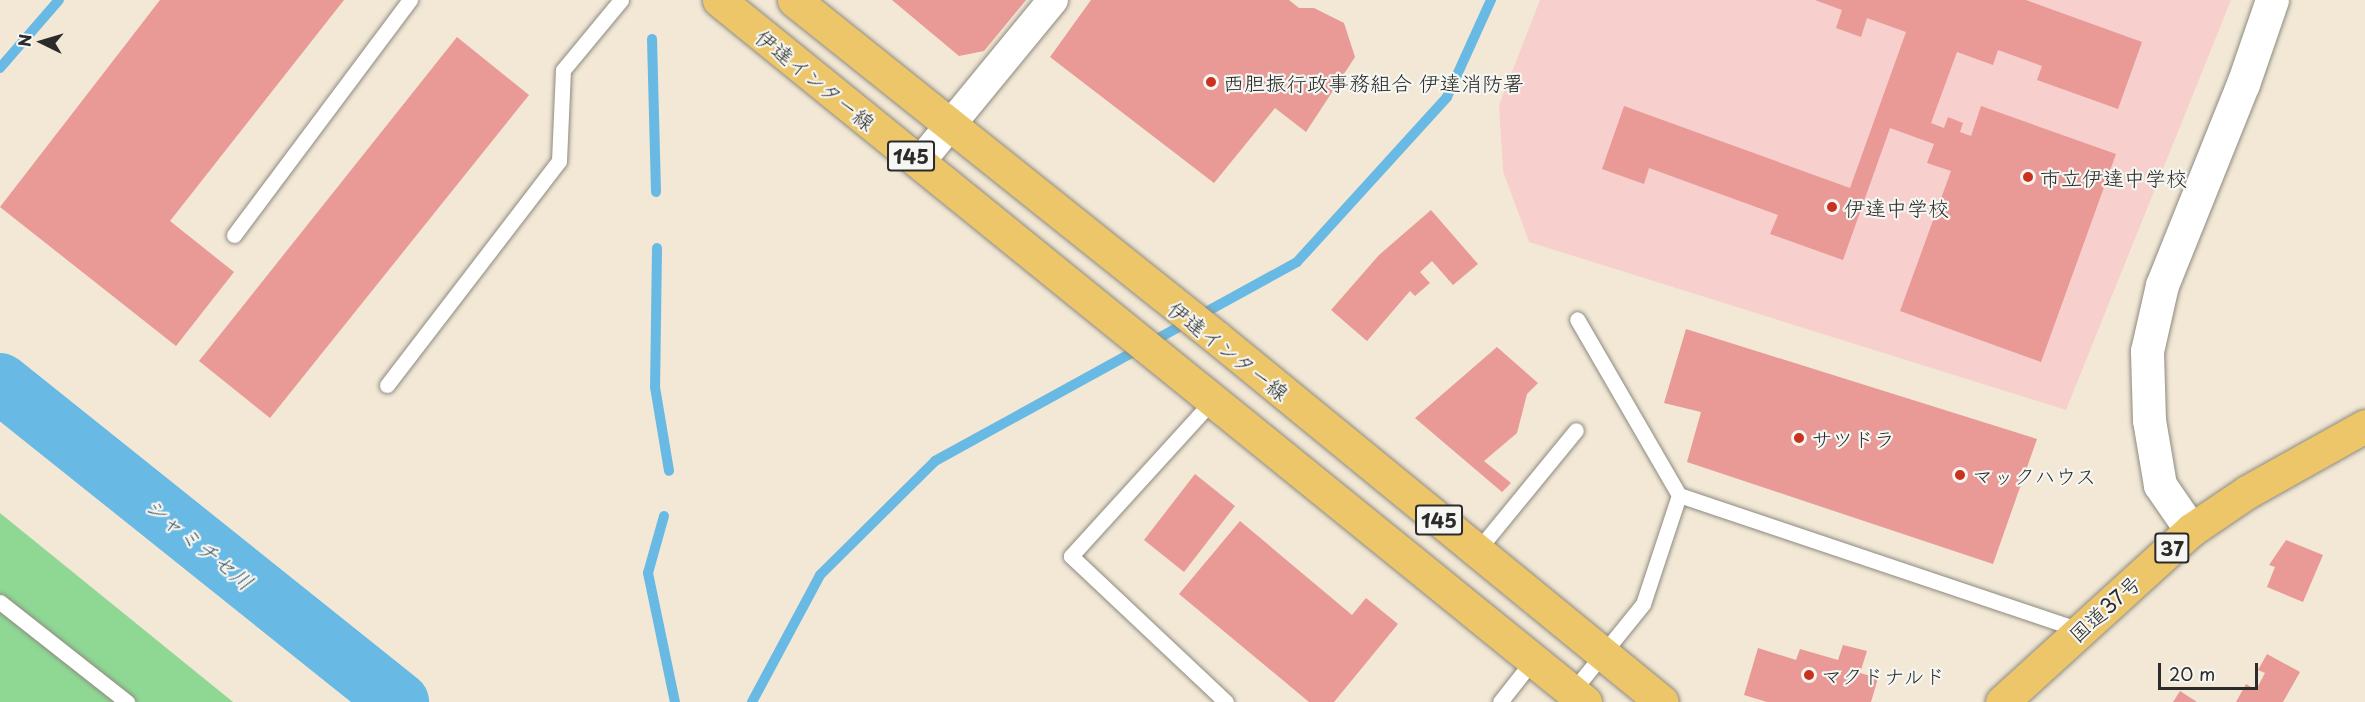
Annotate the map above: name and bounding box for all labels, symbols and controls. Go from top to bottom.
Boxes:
north arrow [12,12,72,72]
street label: 伊達インター線 [751,23,881,135]
text: N [12,33,37,48]
place label: 西胆振行政事務組合 伊達消防署 [1223,69,1524,95]
marker: 西胆振行政事務組合 伊達消防署 [1204,75,1218,89]
road number: 145 [887,139,935,173]
place label: 市立伊達中学校 [2040,164,2187,190]
marker: 市立伊達中学校 [2021,170,2035,184]
place label: 伊達中学校 [1844,194,1949,220]
marker: 伊達中学校 [1825,200,1839,214]
street label: 伊達インター線 [1163,295,1295,405]
place label: サツドラ [1811,425,1895,451]
marker: サツドラ [1792,431,1806,445]
place label: マックハウス [1972,462,2098,488]
marker: マックハウス [1953,468,1967,482]
water label: シャミチセ川 [140,491,260,595]
road number: 145 [1415,503,1463,537]
road number: 37 [2154,531,2190,565]
street label: 国道37号 [2063,569,2145,647]
scale bar [2161,651,2262,689]
text: 20 m [2169,660,2215,687]
place label: マクドナルド [1821,662,1947,688]
marker: マクドナルド [1802,668,1816,682]

